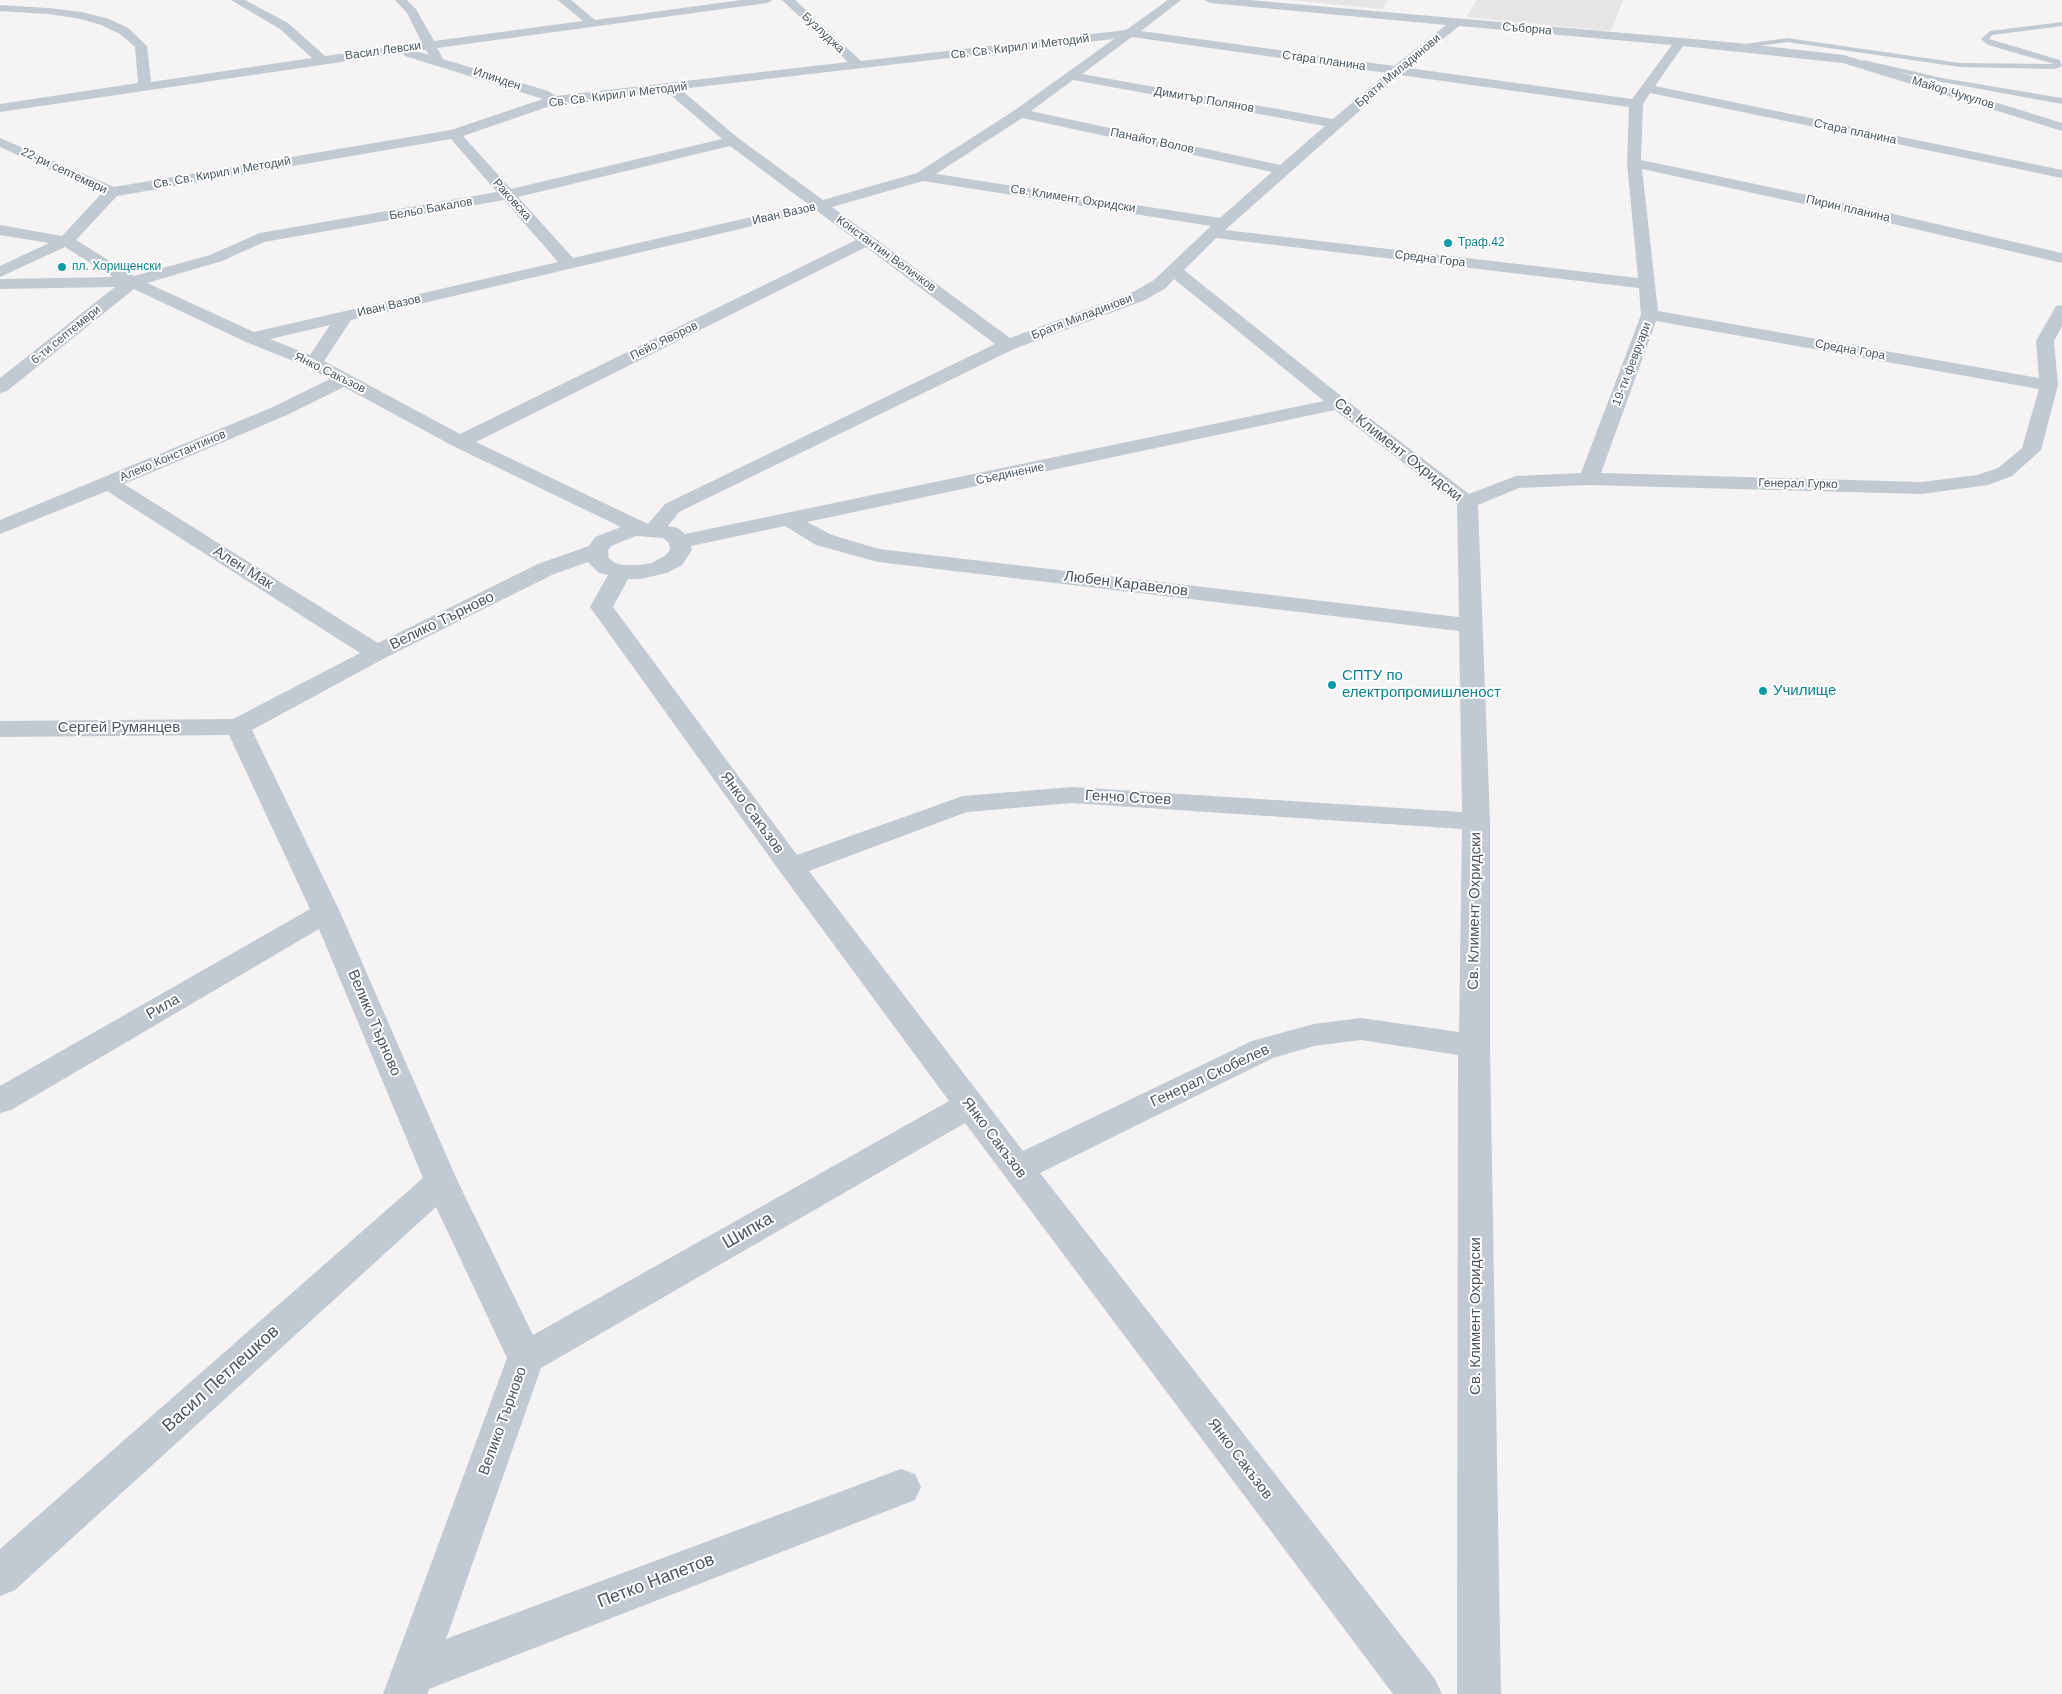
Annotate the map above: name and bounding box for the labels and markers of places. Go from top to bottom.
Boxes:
place label: Траф.42 [1458,236,1505,250]
marker: Траф.42 [1442,237,1454,249]
place label: пл. Хорищенски [72,260,161,274]
marker: пл. Хорищенски [56,261,68,273]
place label: СПТУ по електропромишленост [1342,667,1501,702]
marker: СПТУ по електропромишленост [1326,679,1338,691]
place label: Училище [1773,682,1836,700]
marker: Училище [1757,685,1769,697]

